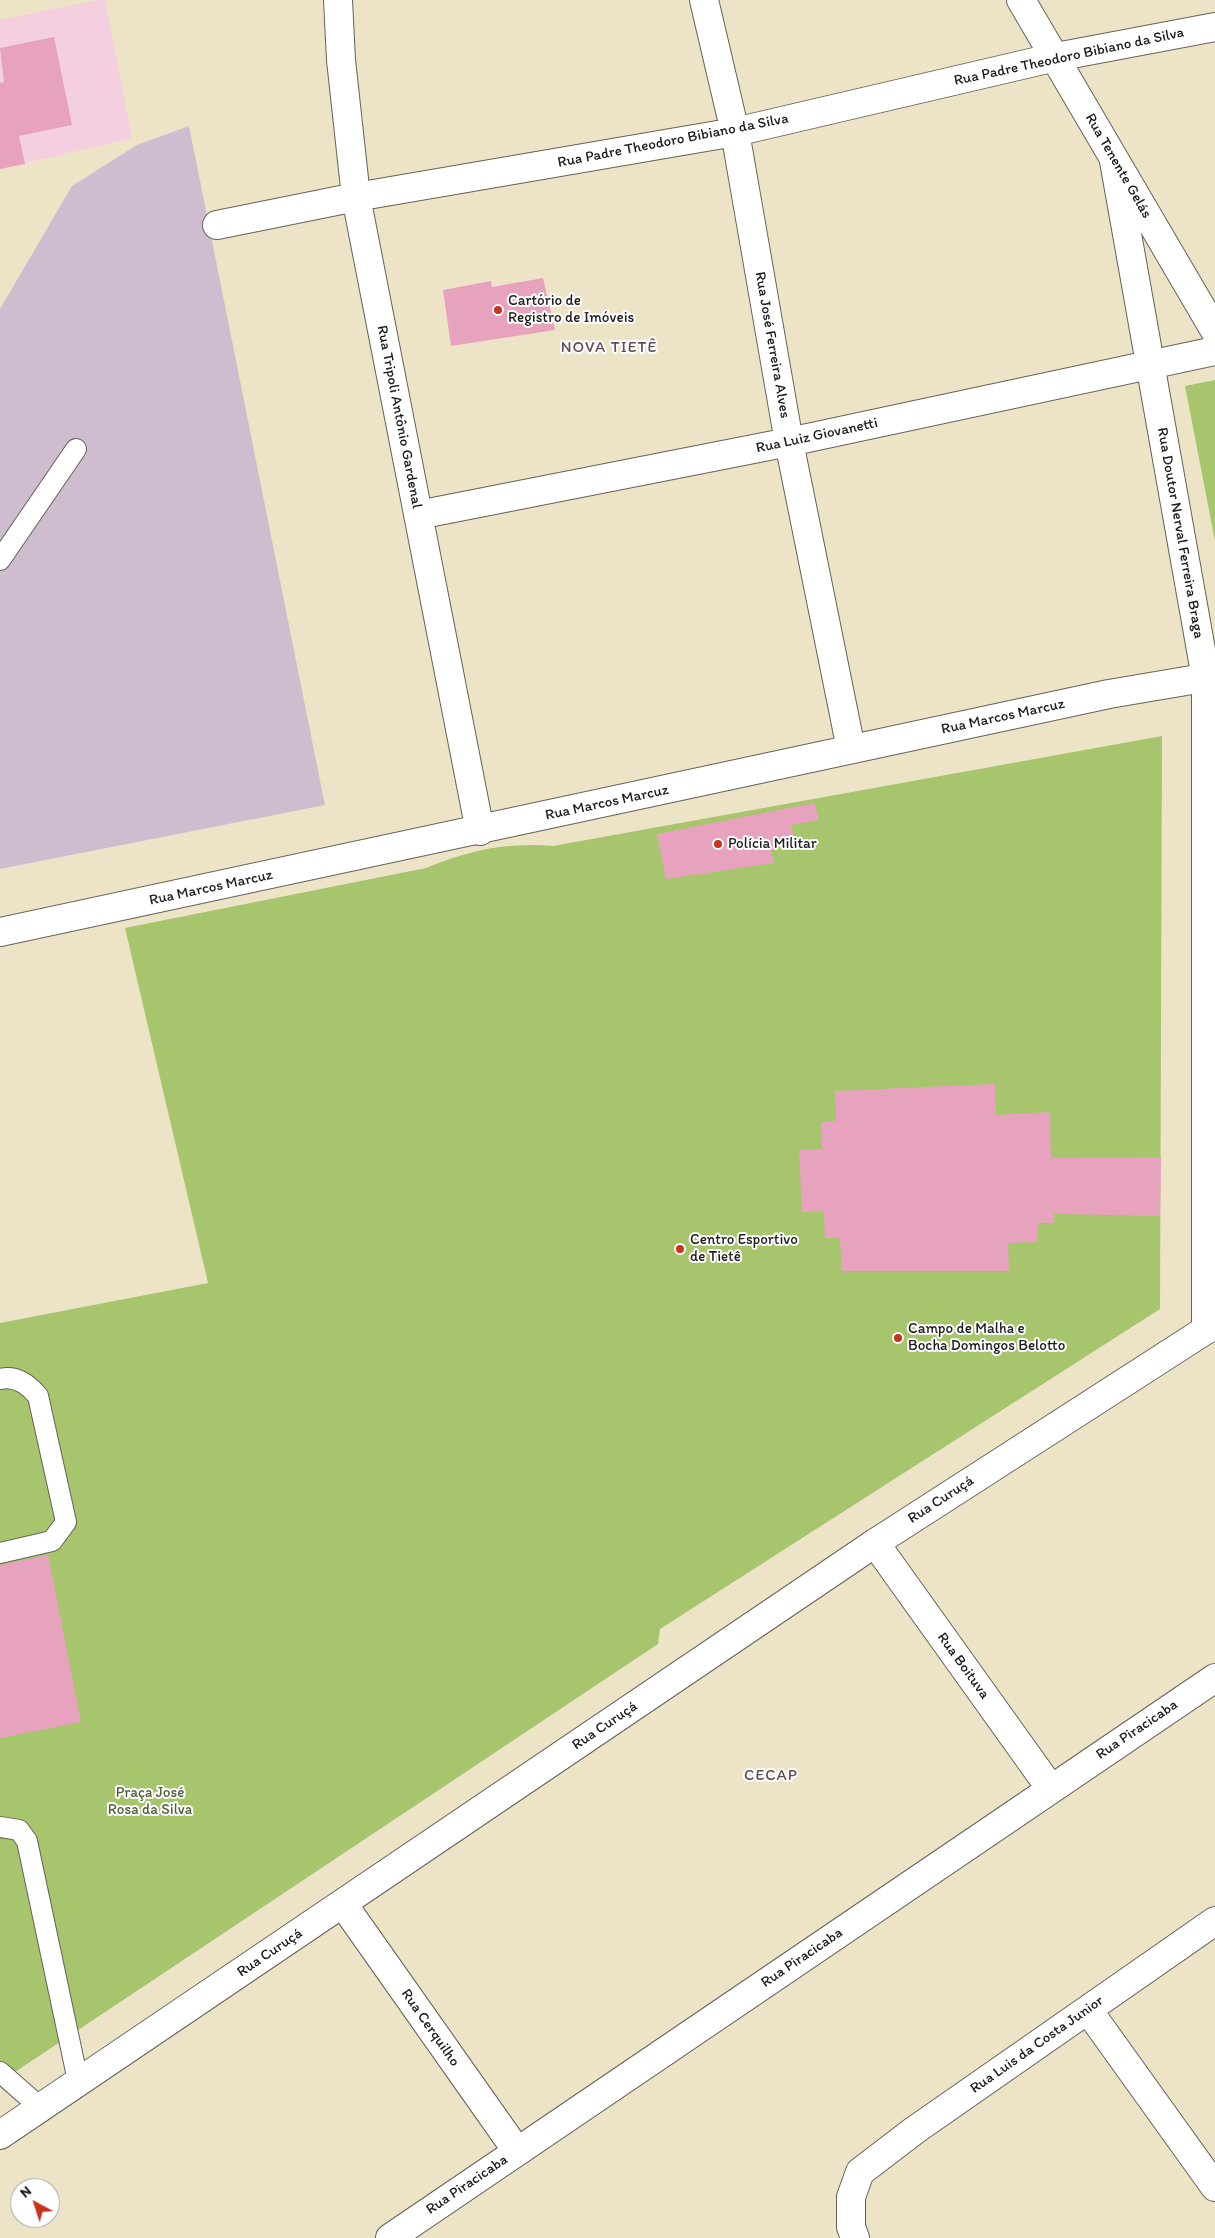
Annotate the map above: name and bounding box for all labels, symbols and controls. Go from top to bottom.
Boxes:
street label: Rua Padre Theodoro Bibiano da Silva [952,24,1186,90]
street label: Rua Padre Theodoro Bibiano da Silva [556,110,790,172]
street label: Rua Tenente Gelás [1081,110,1155,222]
street label: Rua José Ferreira Alves [750,270,794,420]
place label: Cartório de Registro de Imóveis [508,292,634,327]
marker: Cartório de Registro de Imóveis [492,304,504,316]
street label: Rua Tripoli Antônio Gardenal [372,324,426,510]
district label: NOVA TIETÊ [559,338,659,358]
street label: Rua Luiz Giovanetti [754,414,880,458]
street label: Rua Doutor Nerval Ferreira Braga [1153,426,1207,640]
street label: Rua Marcos Marcuz [940,695,1066,739]
street label: Rua Marcos Marcuz [544,781,670,825]
place label: Polícia Militar [728,835,817,853]
marker: Polícia Militar [712,838,724,850]
street label: Rua Marcos Marcuz [148,866,274,910]
place label: Centro Esportivo de Tietê [690,1231,798,1266]
marker: Centro Esportivo de Tietê [674,1243,686,1255]
place label: Campo de Malha e Bocha Domingos Belotto [908,1320,1065,1355]
marker: Campo de Malha e Bocha Domingos Belotto [892,1332,904,1344]
street label: Rua Curuçá [905,1472,977,1528]
street label: Rua Boituva [933,1629,993,1703]
street label: Rua Piracicaba [1093,1696,1181,1764]
street label: Rua Curuçá [569,1698,641,1754]
district label: CECAP [743,1766,799,1786]
park label: Praça José Rosa da Silva [108,1784,192,1819]
street label: Rua Piracicaba [758,1924,846,1992]
street label: Rua Curuçá [234,1925,306,1981]
street label: Rua Cerquilho [397,1986,463,2070]
street label: Rua Luis da Costa Junior [967,1992,1107,2098]
street label: Rua Piracicaba [423,2151,511,2219]
north arrow [10,2178,60,2228]
text: N [17,2182,35,2201]

